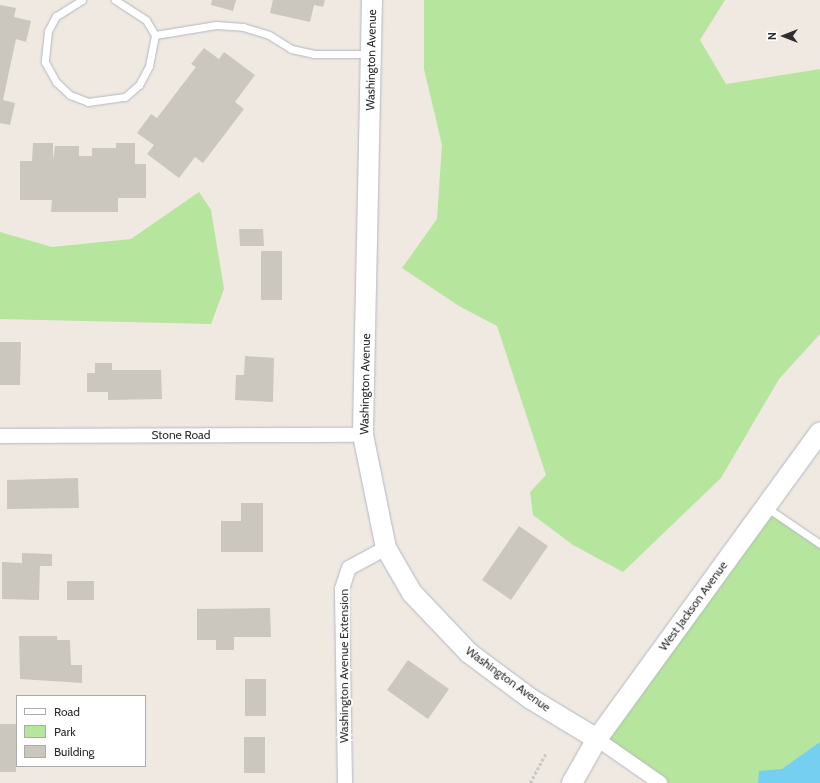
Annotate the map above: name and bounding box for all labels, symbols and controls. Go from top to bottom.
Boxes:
street label: Washington Avenue [363,9,379,111]
north arrow [764,16,804,56]
text: N [765,32,779,40]
street label: Washington Avenue [357,333,373,435]
street label: Stone Road [151,428,211,442]
street label: West Jackson Avenue [656,558,730,654]
street label: Washington Avenue Extension [337,589,351,743]
street label: Washington Avenue [463,643,553,715]
legend [16,695,146,767]
text: Road [54,704,80,719]
text: Park [54,724,76,739]
text: Building [54,744,95,759]

